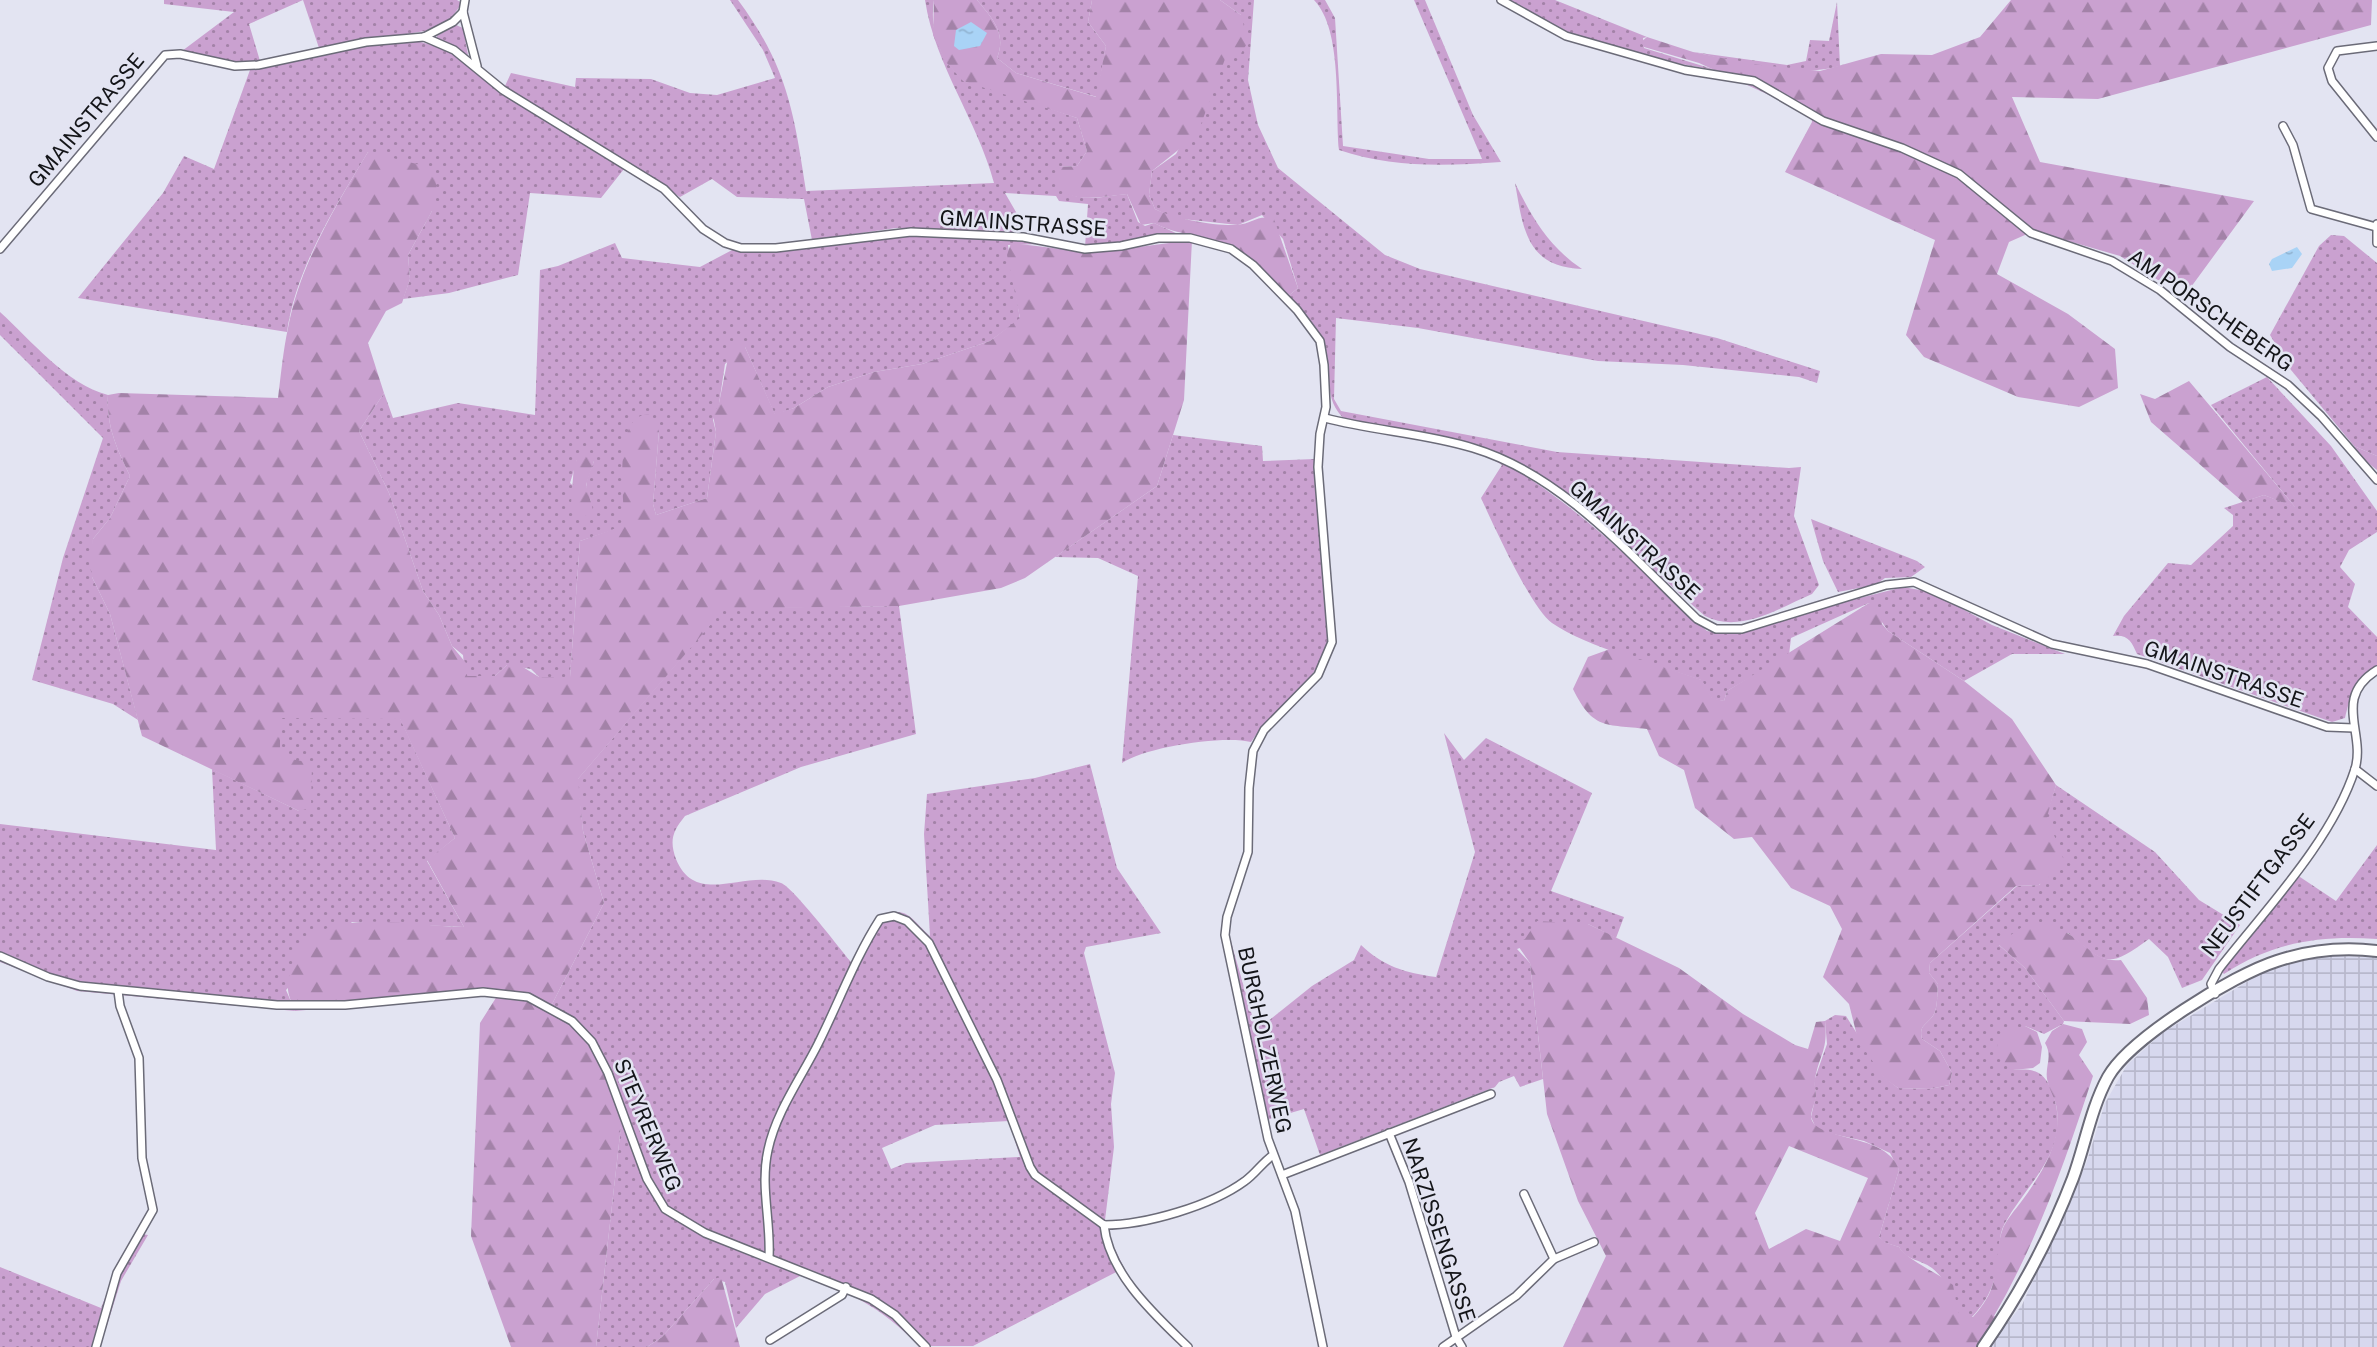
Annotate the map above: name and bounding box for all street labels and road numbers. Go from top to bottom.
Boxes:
street label: GMAINSTRASSE [23,48,149,192]
street label: GMAINSTRASSE [939,205,1107,241]
street label: AM PORSCHEBERG [2124,244,2298,376]
street label: GMAINSTRASSE [1565,475,1705,605]
street label: GMAINSTRASSE [2141,635,2307,713]
street label: NEUSTIFTGASSE [2196,809,2320,961]
street label: BURGHOLZERWEG [1233,944,1297,1136]
street label: STEYRERWEG [609,1055,687,1195]
street label: NARZISSENGASSE [1397,1134,1481,1326]

